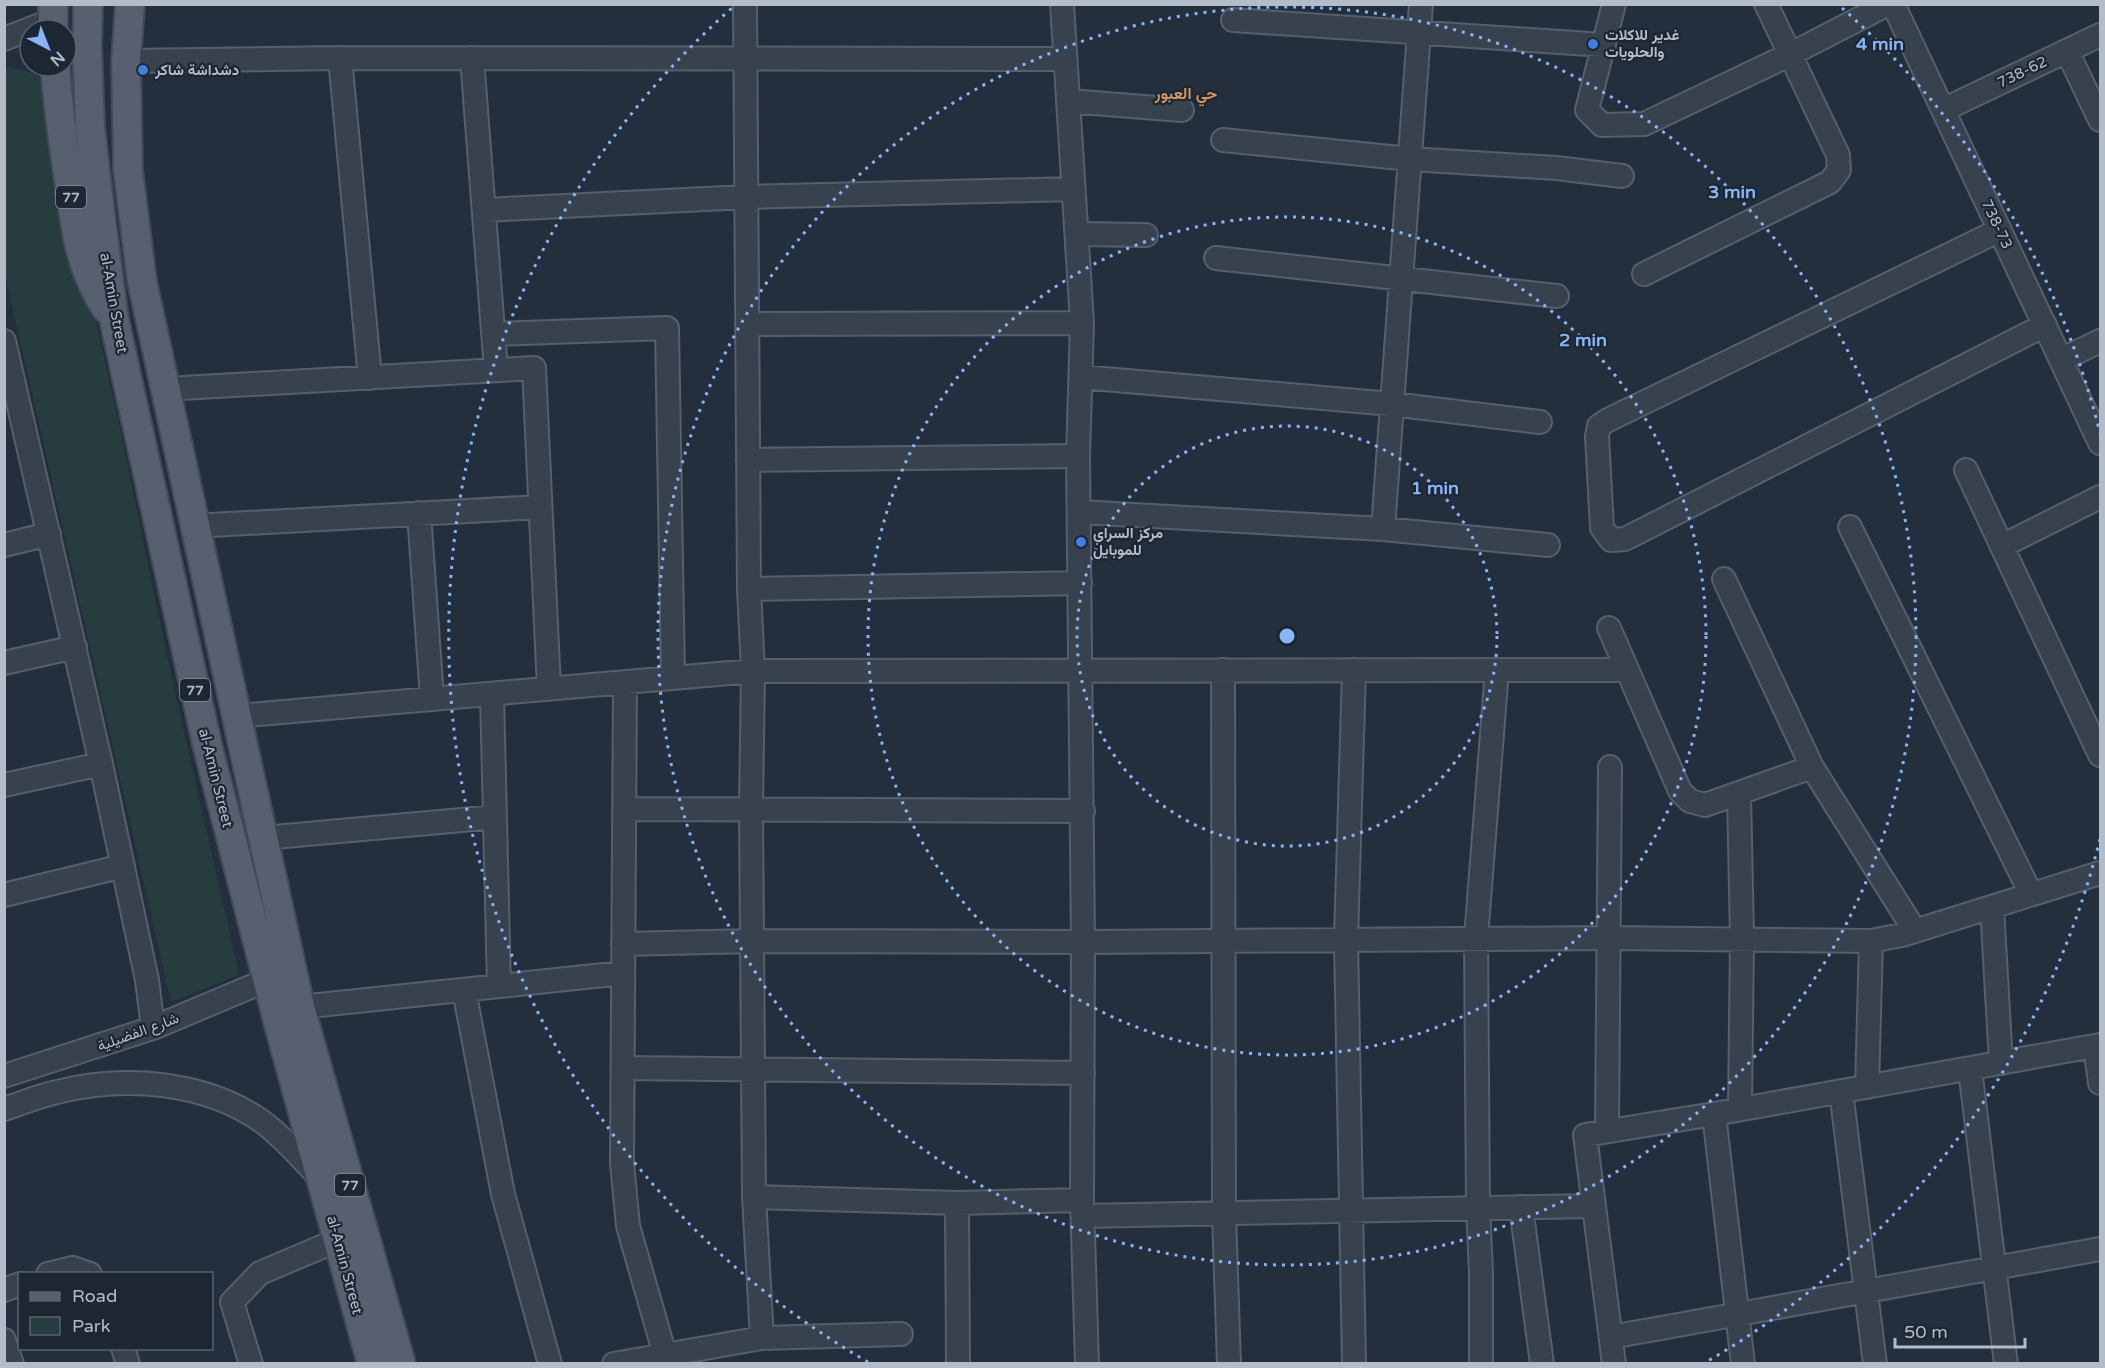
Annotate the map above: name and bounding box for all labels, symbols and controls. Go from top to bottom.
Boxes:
north arrow [18,18,78,78]
place label: غدير للاكلات والحلويات [1605,26,1679,61]
text: 4 min [1856,33,1904,55]
marker: غدير للاكلات والحلويات [1586,37,1600,51]
text: N [46,47,69,70]
street label: 738-62 [1994,52,2050,92]
place label: دشداشة شاكر [154,61,239,79]
marker: دشداشة شاكر [136,63,150,77]
district label: حي العبور [1154,84,1217,107]
text: 3 min [1708,181,1756,203]
road number: 77 [56,186,86,208]
street label: 738-73 [1978,196,2016,252]
street label: al-Amin Street [96,251,132,355]
text: 2 min [1559,329,1607,351]
text: 1 min [1411,477,1459,499]
place label: مركز السراي للموبايل [1093,524,1163,559]
marker: مركز السراي للموبايل [1074,535,1088,549]
centre of rings [1277,626,1297,646]
road number: 77 [180,679,210,701]
street label: al-Amin Street [195,726,237,830]
street label: شارع الفضيلية [95,1009,182,1057]
road number: 77 [335,1174,365,1196]
street label: al-Amin Street [323,1214,367,1317]
legend [18,1272,213,1350]
text: Road [72,1285,117,1307]
scale bar [1895,1311,2026,1349]
text: Park [72,1315,111,1337]
text: 50 m [1904,1321,1948,1343]

